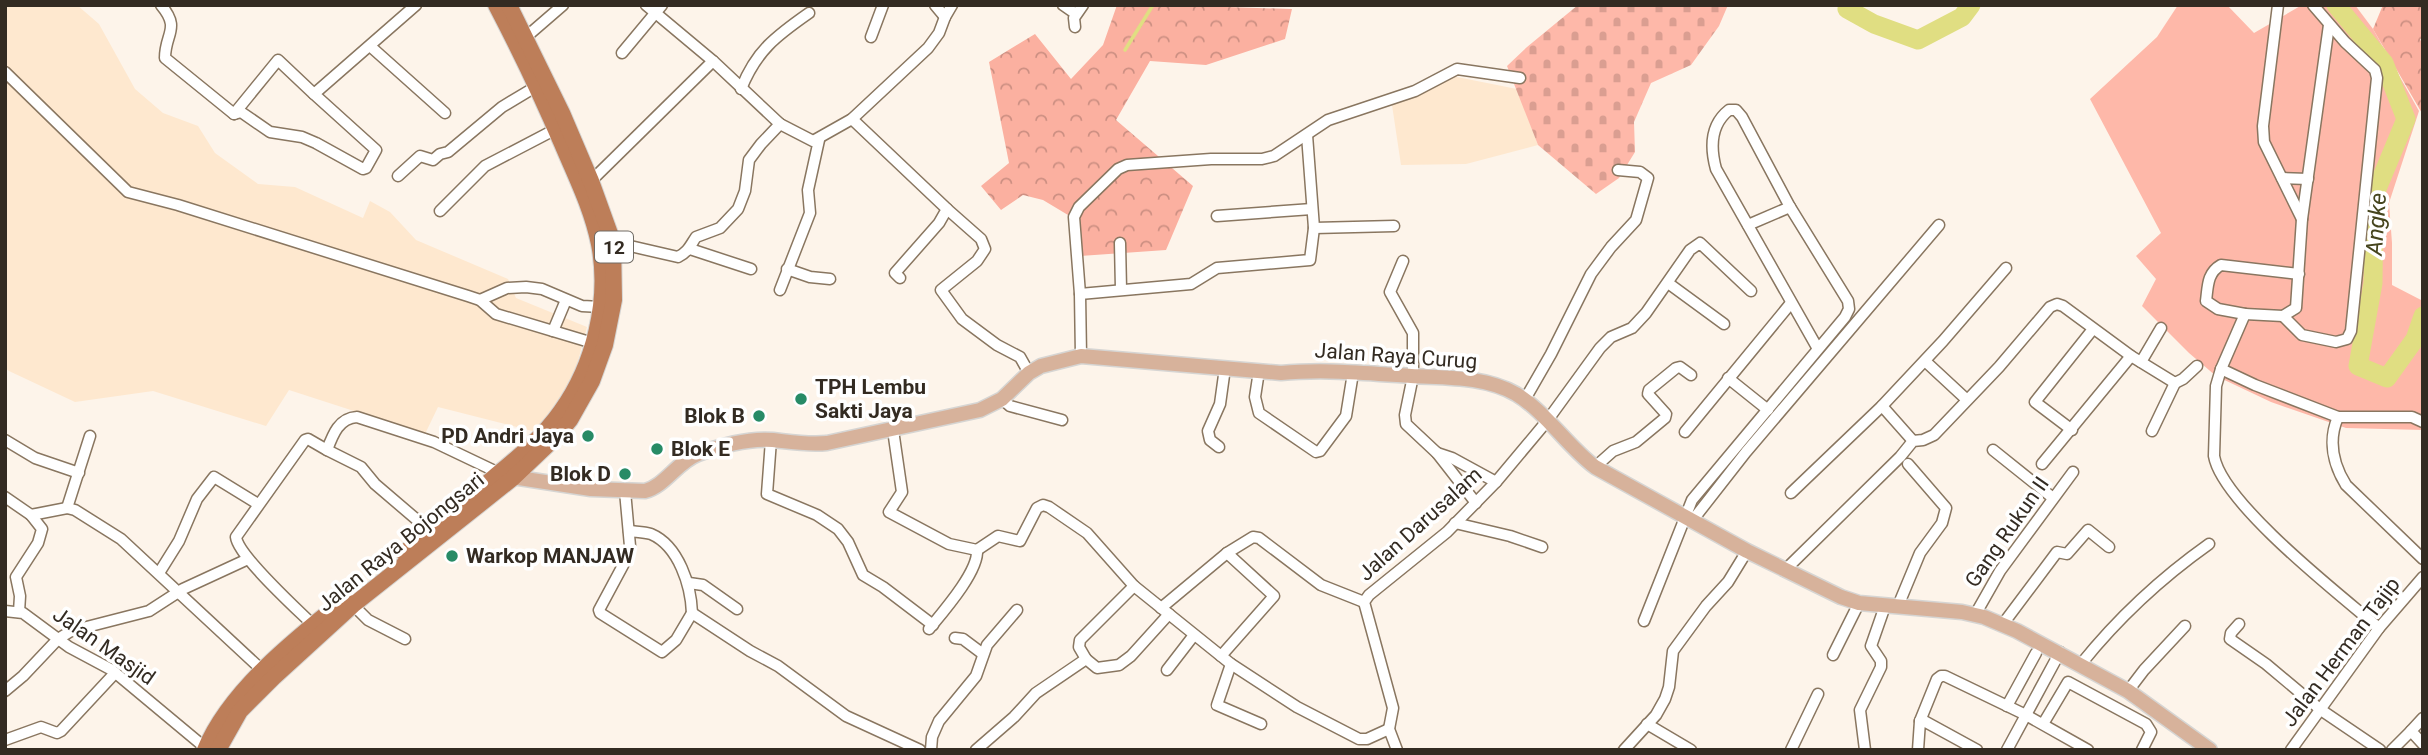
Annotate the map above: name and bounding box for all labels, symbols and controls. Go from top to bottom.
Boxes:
water label: Angke [2361,192,2392,257]
road number: 12 [595,232,633,262]
street label: Jalan Raya Curug [1314,338,1478,374]
place label: TPH Lembu Sakti Jaya [815,375,926,423]
marker: TPH Lembu Sakti Jaya [793,391,809,407]
place label: Blok B [684,404,745,428]
marker: Blok B [751,408,767,424]
place label: PD Andri Jaya [441,424,574,448]
marker: PD Andri Jaya [580,428,596,444]
place label: Blok E [671,437,730,461]
marker: Blok E [649,441,665,457]
place label: Blok D [550,462,611,486]
street label: Jalan Darusalam [1353,462,1487,586]
marker: Blok D [617,466,633,482]
street label: Jalan Raya Bojongsari [313,468,489,616]
street label: Gang Rukun II [1960,472,2054,592]
place label: Warkop MANJAW [466,544,635,568]
marker: Warkop MANJAW [444,548,460,564]
street label: Jalan Herman Tajip [2277,573,2405,731]
street label: Jalan Masjid [48,602,160,690]

